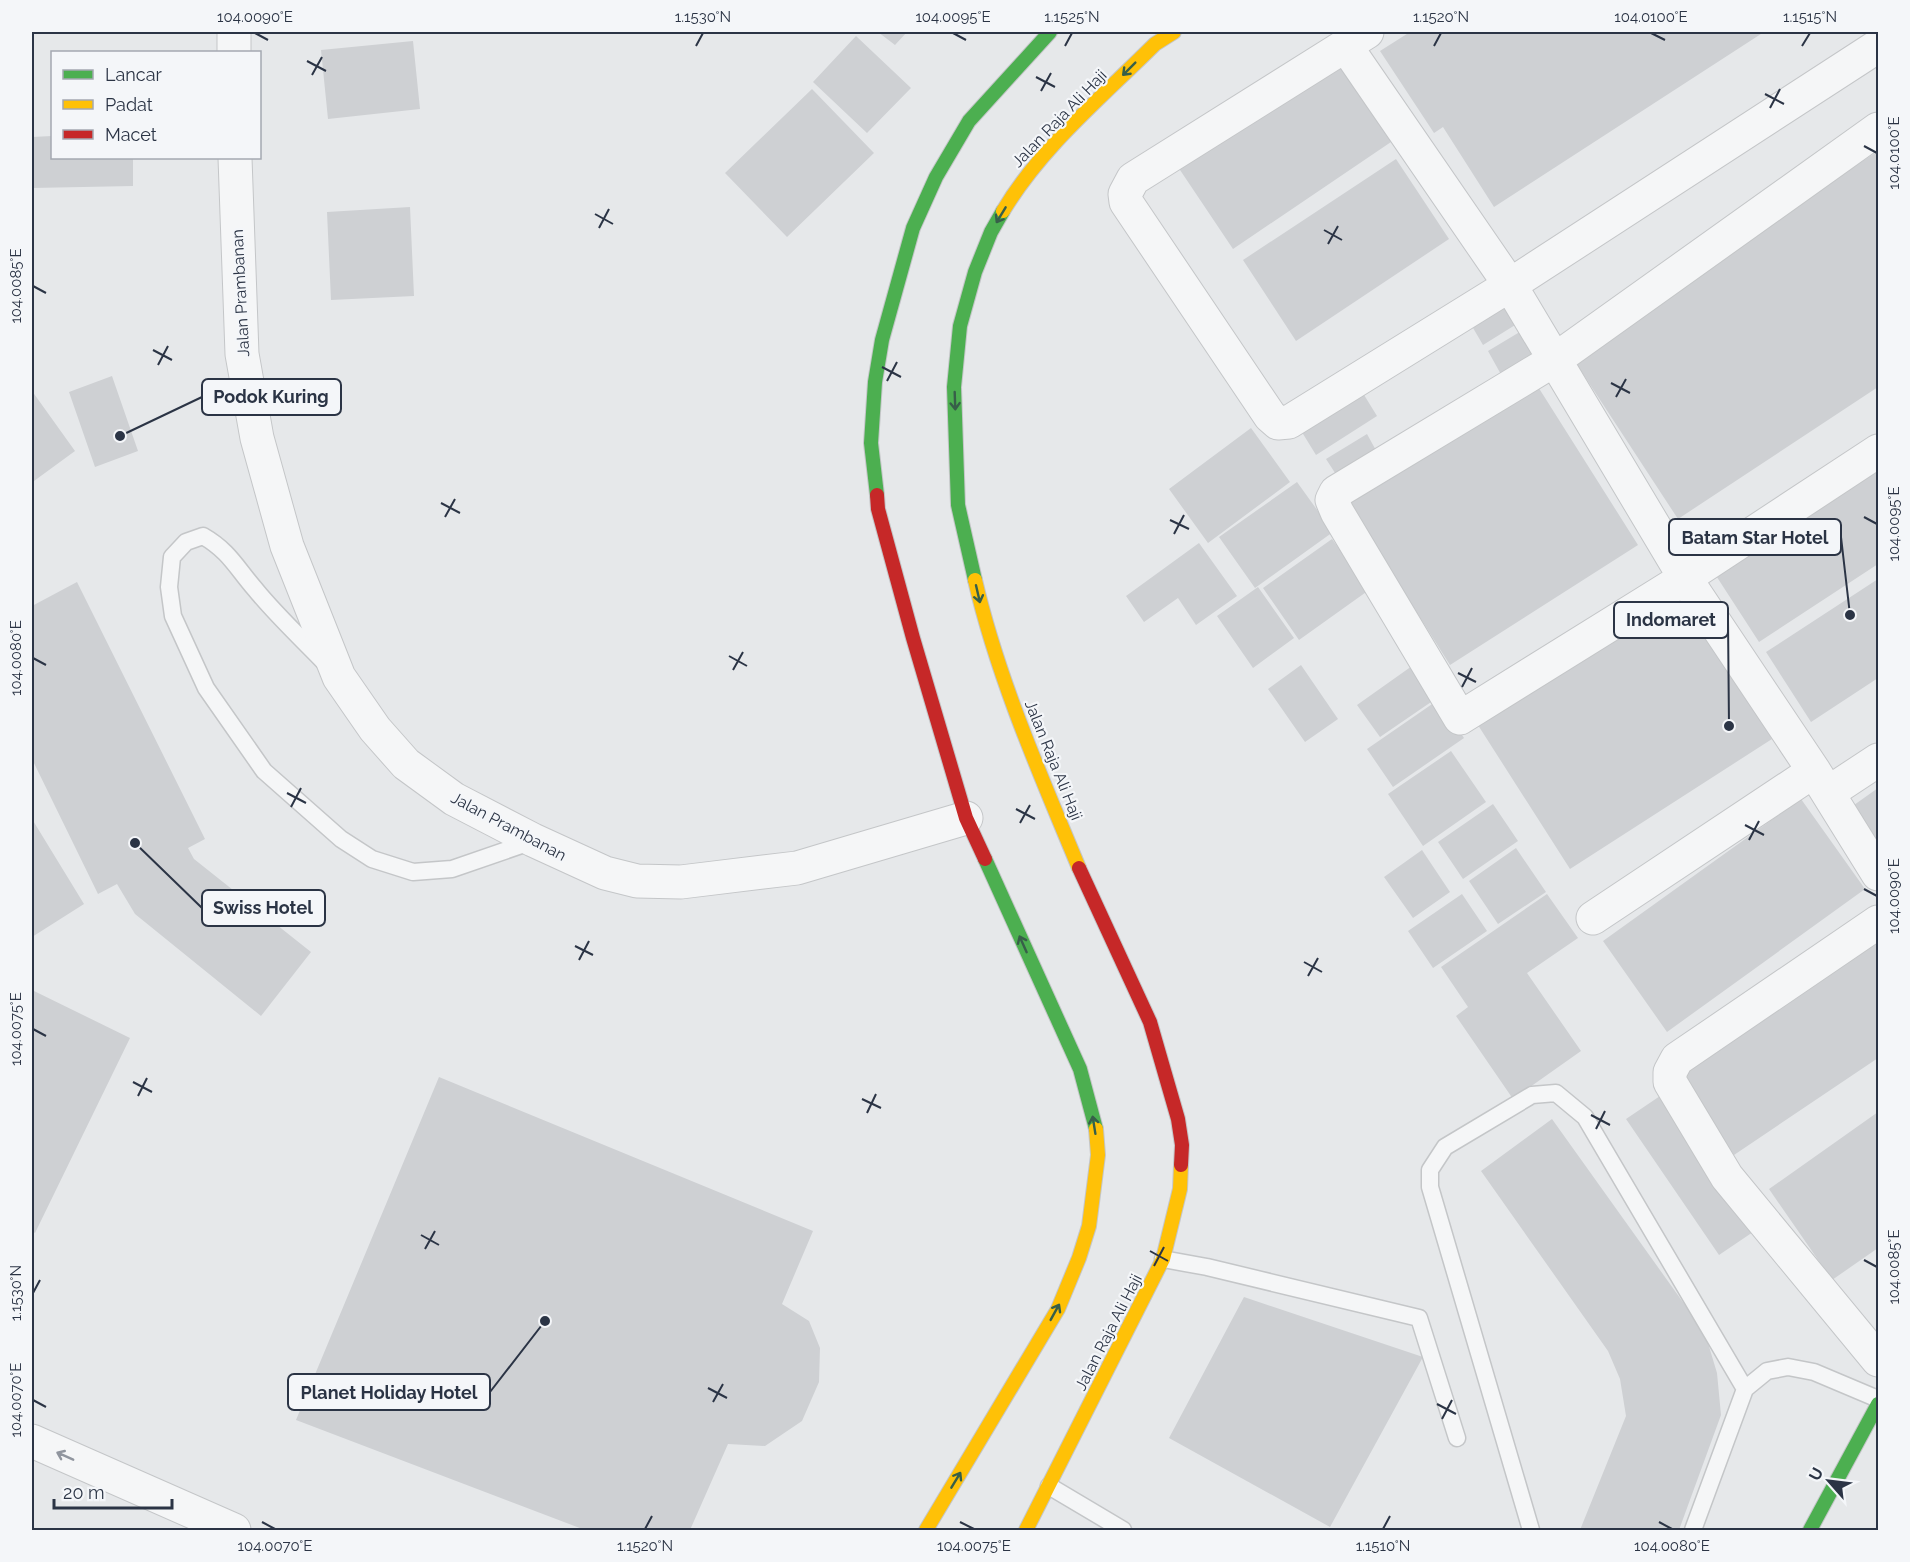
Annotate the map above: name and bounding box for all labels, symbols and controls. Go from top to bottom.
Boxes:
text: 104.0090°E [217,8,293,26]
text: 1.1530°N [675,8,731,26]
text: 104.0095°E [915,8,991,26]
text: 1.1525°N [1044,8,1100,26]
text: 1.1520°N [1413,8,1469,26]
text: 104.0100°E [1614,8,1688,26]
text: 1.1515°N [1783,8,1837,26]
legend [51,51,261,159]
one-way arrow [1122,61,1137,76]
text: Lancar [105,64,162,85]
street label: Jalan Raja Ali Haji [1008,66,1111,171]
text: Padat [105,94,153,115]
text: 104.0100°E [1885,116,1903,190]
text: Macet [105,124,157,145]
one-way arrow [995,206,1007,223]
street label: Jalan Prambanan [228,229,253,357]
text: 104.0085°E [7,248,25,324]
callout: Podok Kuring [202,379,341,415]
text: Podok Kuring [213,386,329,407]
one-way arrow [949,391,960,411]
text: 104.0095°E [1885,486,1903,562]
callout: Batam Star Hotel [1669,519,1841,555]
text: Batam Star Hotel [1681,527,1829,548]
one-way arrow [973,584,985,603]
callout: Indomaret [1614,602,1728,638]
text: Indomaret [1626,609,1716,630]
text: 104.0080°E [7,620,25,696]
street label: Jalan Raja Ali Haji [1021,697,1086,823]
street label: Jalan Prambanan [448,788,570,865]
text: 104.0090°E [1885,858,1903,934]
callout: Swiss Hotel [202,890,325,926]
text: Swiss Hotel [213,897,313,918]
one-way arrow [1017,936,1028,954]
text: 104.0075°E [7,992,25,1066]
one-way arrow [1089,1115,1100,1135]
text: 104.0085°E [1885,1229,1903,1305]
text: 1.1530°N [7,1265,25,1321]
street label: Jalan Raja Ali Haji [1071,1271,1146,1394]
one-way arrow [1049,1304,1061,1321]
text: 104.0070°E [7,1363,25,1437]
callout: Planet Holiday Hotel [288,1374,490,1410]
text: Planet Holiday Hotel [300,1382,478,1403]
one-way arrow [57,1450,75,1461]
north arrow [1799,1451,1859,1511]
text: U [1805,1464,1827,1484]
scale bar [54,1472,172,1510]
one-way arrow [950,1472,962,1489]
text: 20 m [63,1482,105,1503]
text: 104.0070°E [238,1537,312,1555]
text: 1.1520°N [617,1537,673,1555]
text: 104.0075°E [937,1537,1011,1555]
text: 1.1510°N [1356,1537,1410,1555]
text: 104.0080°E [1634,1537,1710,1555]

